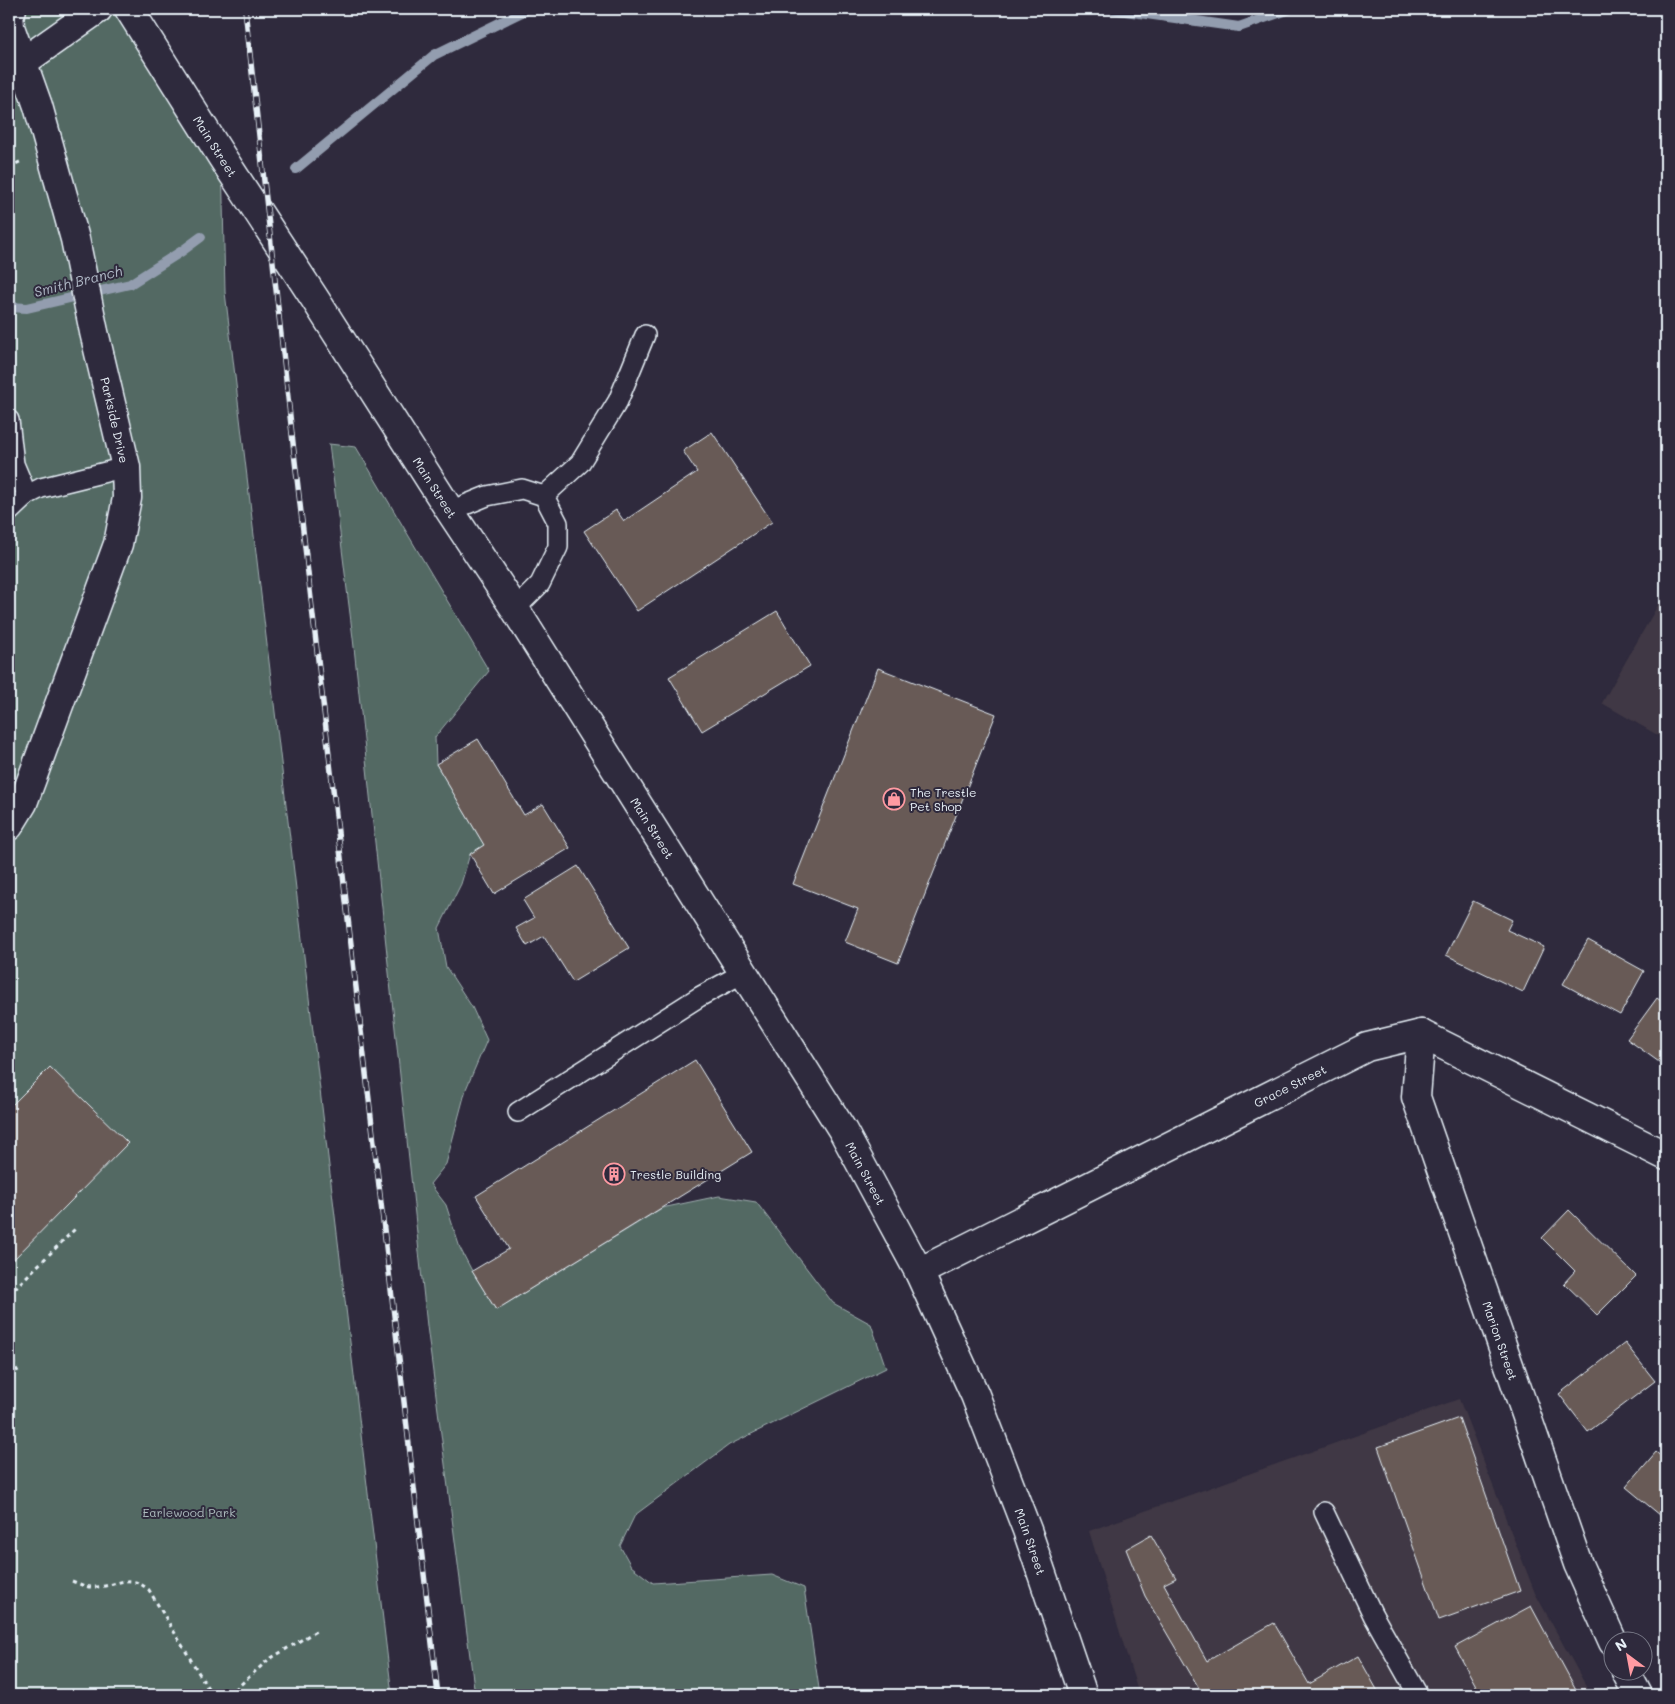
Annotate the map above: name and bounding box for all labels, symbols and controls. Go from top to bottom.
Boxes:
street label: Main Street [190,112,241,180]
water label: Smith Branch [32,261,124,301]
street label: Parkside Drive [97,376,133,464]
street label: Main Street [410,454,460,521]
place label: The Trestle Pet Shop [910,784,976,814]
shop icon: The Trestle Pet Shop [882,787,906,811]
street label: Main Street [627,794,678,862]
street label: Grace Street [1251,1061,1329,1111]
street label: Main Street [842,1139,889,1208]
building icon: Trestle Building [602,1162,626,1186]
place label: Trestle Building [630,1166,721,1182]
street label: Marion Street [1479,1299,1522,1382]
park label: Earlewood Park [142,1504,236,1520]
street label: Main Street [1011,1506,1050,1577]
north arrow [1602,1632,1652,1682]
text: N [1611,1634,1630,1655]

